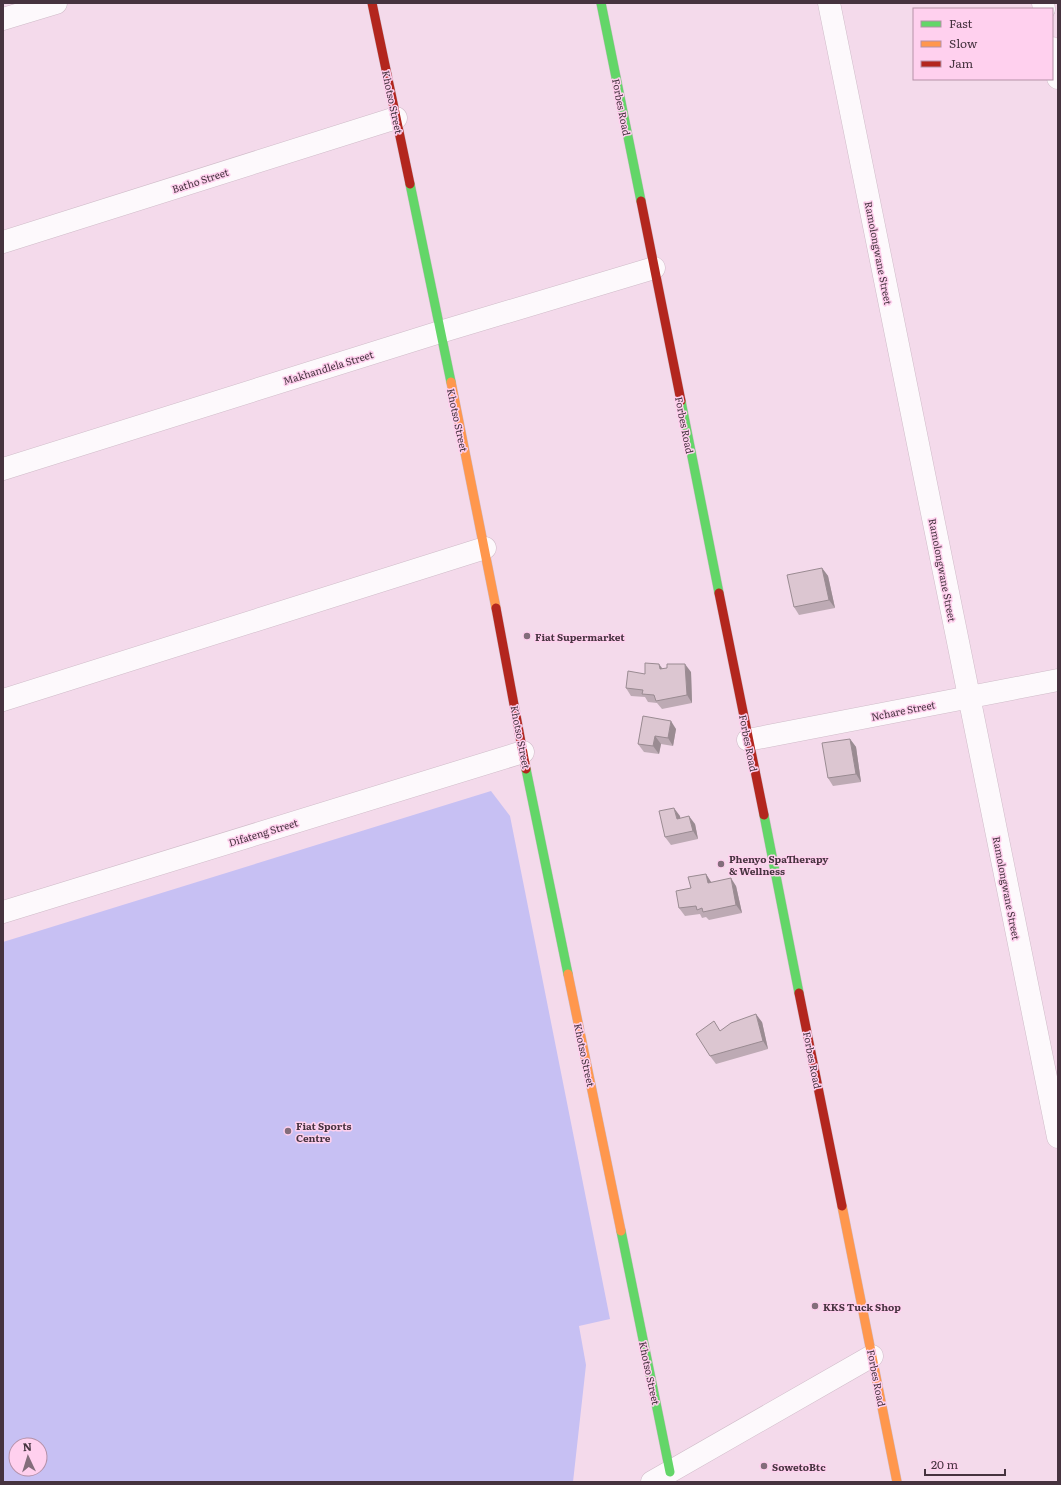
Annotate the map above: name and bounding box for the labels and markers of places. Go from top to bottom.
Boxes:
place label: Fiat Supermarket [535,629,625,644]
marker: Fiat Supermarket [522,631,532,641]
place label: Phenyo SpaTherapy & Wellness [729,851,829,878]
marker: Phenyo SpaTherapy & Wellness [716,859,726,869]
place label: Fiat Sports Centre [296,1118,351,1145]
marker: Fiat Sports Centre [283,1126,293,1136]
place label: KKS Tuck Shop [823,1299,901,1314]
marker: KKS Tuck Shop [810,1301,820,1311]
place label: SowetoBtc [772,1459,826,1474]
marker: SowetoBtc [759,1461,769,1471]

